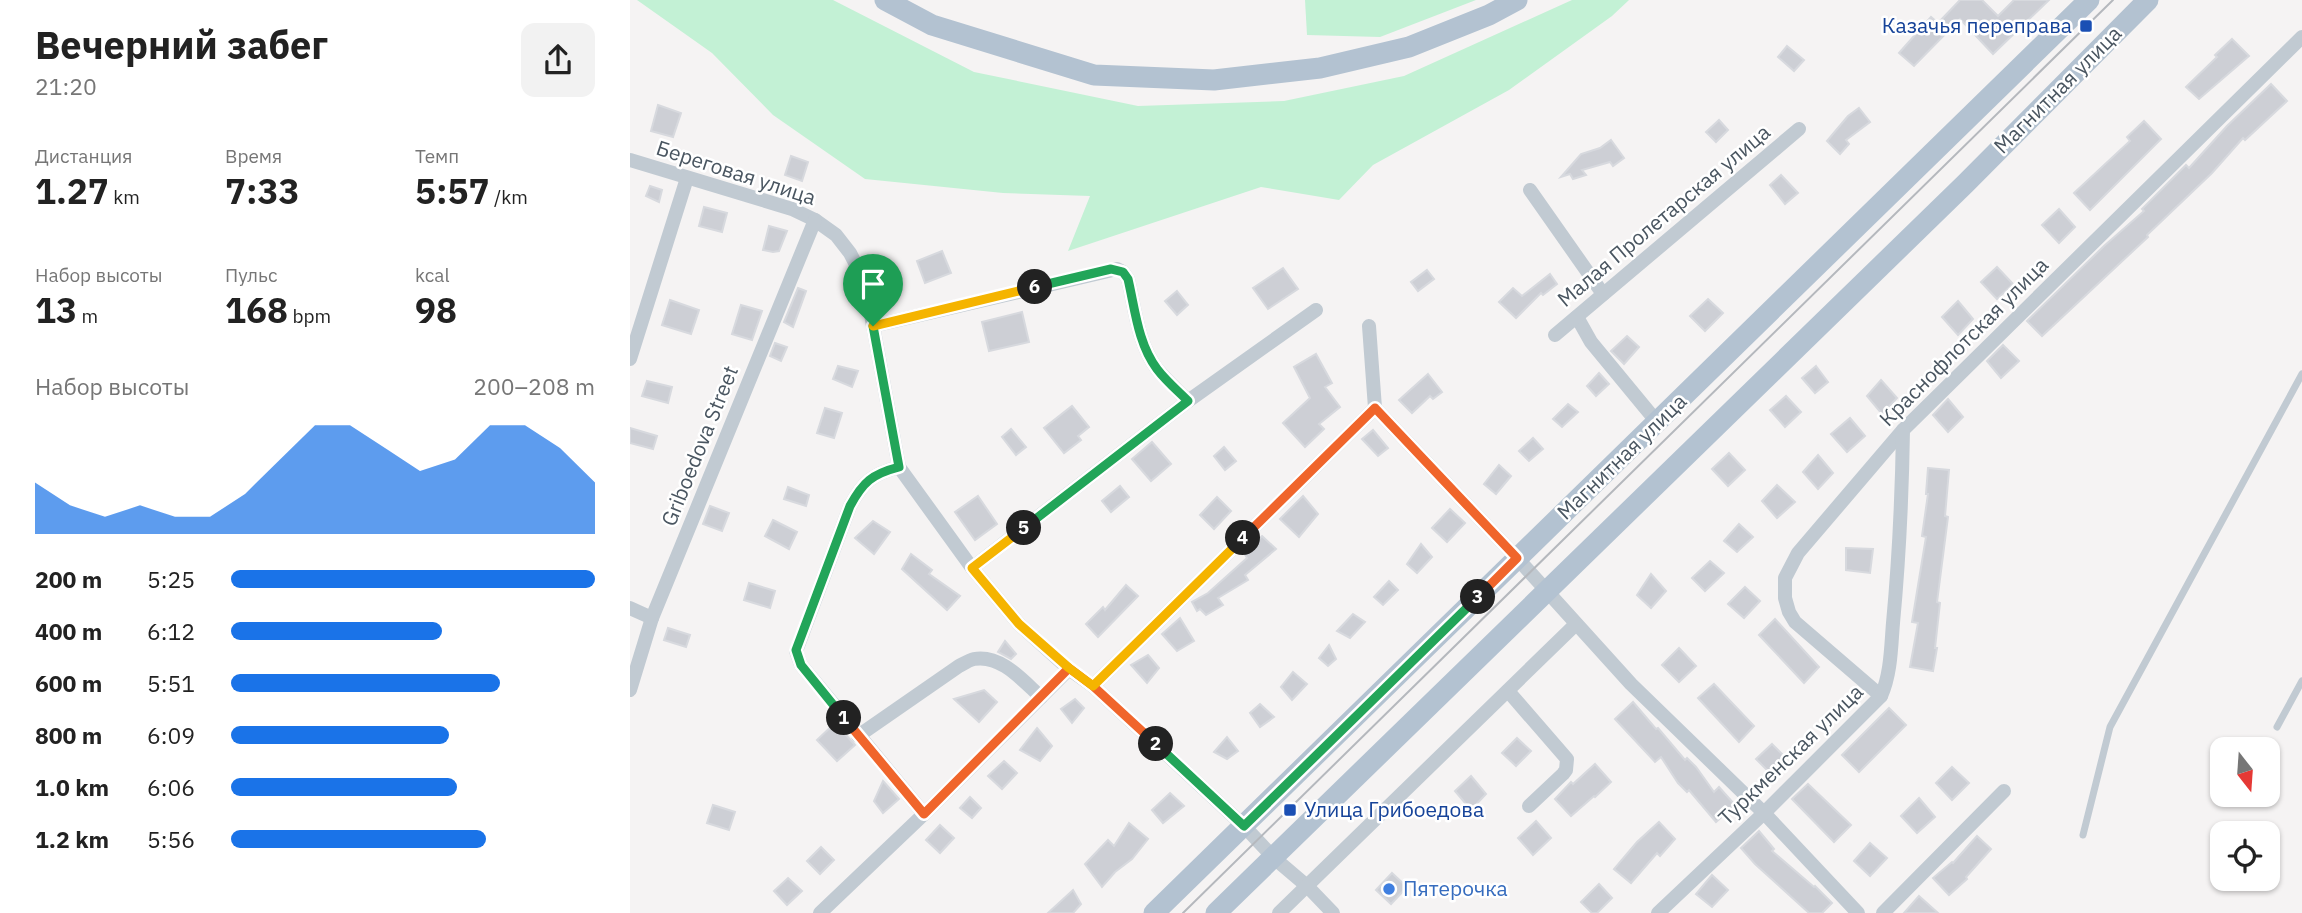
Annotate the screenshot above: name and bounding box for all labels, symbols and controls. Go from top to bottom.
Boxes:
place label: Казачья переправа [1882,11,2072,39]
marker: Казачья переправа [2078,18,2094,34]
street label: Магнитная улица [1987,19,2127,159]
text: Вечерний забег [35,20,328,69]
button: share [521,23,595,97]
text: 21:20 [35,71,97,101]
street label: Малая Пролетарская улица [1551,118,1776,313]
street label: Береговая улица [653,133,820,211]
text: Дистанция [35,144,132,168]
text: Время [225,144,282,168]
text: Темп [415,144,459,168]
text: 1.27 [35,168,109,214]
text: 7:33 [225,168,300,214]
text: 5:57 [415,168,490,214]
text: km [109,185,140,209]
text: /km [490,185,528,209]
street label: Краснофлотская улица [1873,251,2054,432]
pin [843,254,903,326]
text: Набор высоты [35,263,162,287]
text: Пульс [225,263,278,287]
text: kcal [415,263,450,287]
icon: arrive [854,265,892,303]
pin: 6 [1018,270,1052,304]
text: 6 [1029,274,1040,298]
text: 13 [35,287,77,333]
text: 168 [225,287,288,333]
text: 98 [415,287,457,333]
text: m [77,304,98,328]
text: bpm [288,304,331,328]
street label: Griboedova Street [654,361,744,530]
text: Набор высоты [35,371,189,401]
text: 200–208 m [473,371,595,401]
street label: Магнитная улица [1550,387,1692,525]
pin: 5 [1006,510,1042,546]
text: 5 [1018,515,1029,539]
pin: 4 [1226,520,1260,556]
text: 4 [1237,525,1248,549]
text: 200 m [35,564,102,594]
text: 5:25 [147,564,195,594]
pin: 3 [1460,580,1496,614]
text: 3 [1472,584,1483,608]
text: 400 m [35,616,102,646]
text: 6:12 [147,616,195,646]
text: 600 m [35,668,102,698]
text: 5:51 [147,668,195,698]
street label: Туркменская улица [1712,678,1869,831]
pin: 1 [826,700,862,736]
text: 1 [838,705,849,729]
text: 800 m [35,720,102,750]
text: 6:09 [147,720,195,750]
pin: 2 [1138,726,1174,762]
text: 2 [1150,731,1161,755]
north arrow [2210,737,2280,807]
map controls [2210,737,2280,891]
text: 1.0 km [35,772,109,802]
text: 6:06 [147,772,195,802]
place label: Улица Грибоедова [1304,795,1484,823]
marker: Улица Грибоедова [1282,802,1298,818]
button: locate [2210,821,2280,891]
text: 1.2 km [35,824,109,854]
text: 5:56 [147,824,195,854]
place label: Пятерочка [1403,874,1508,902]
marker: Пятерочка [1381,881,1397,897]

